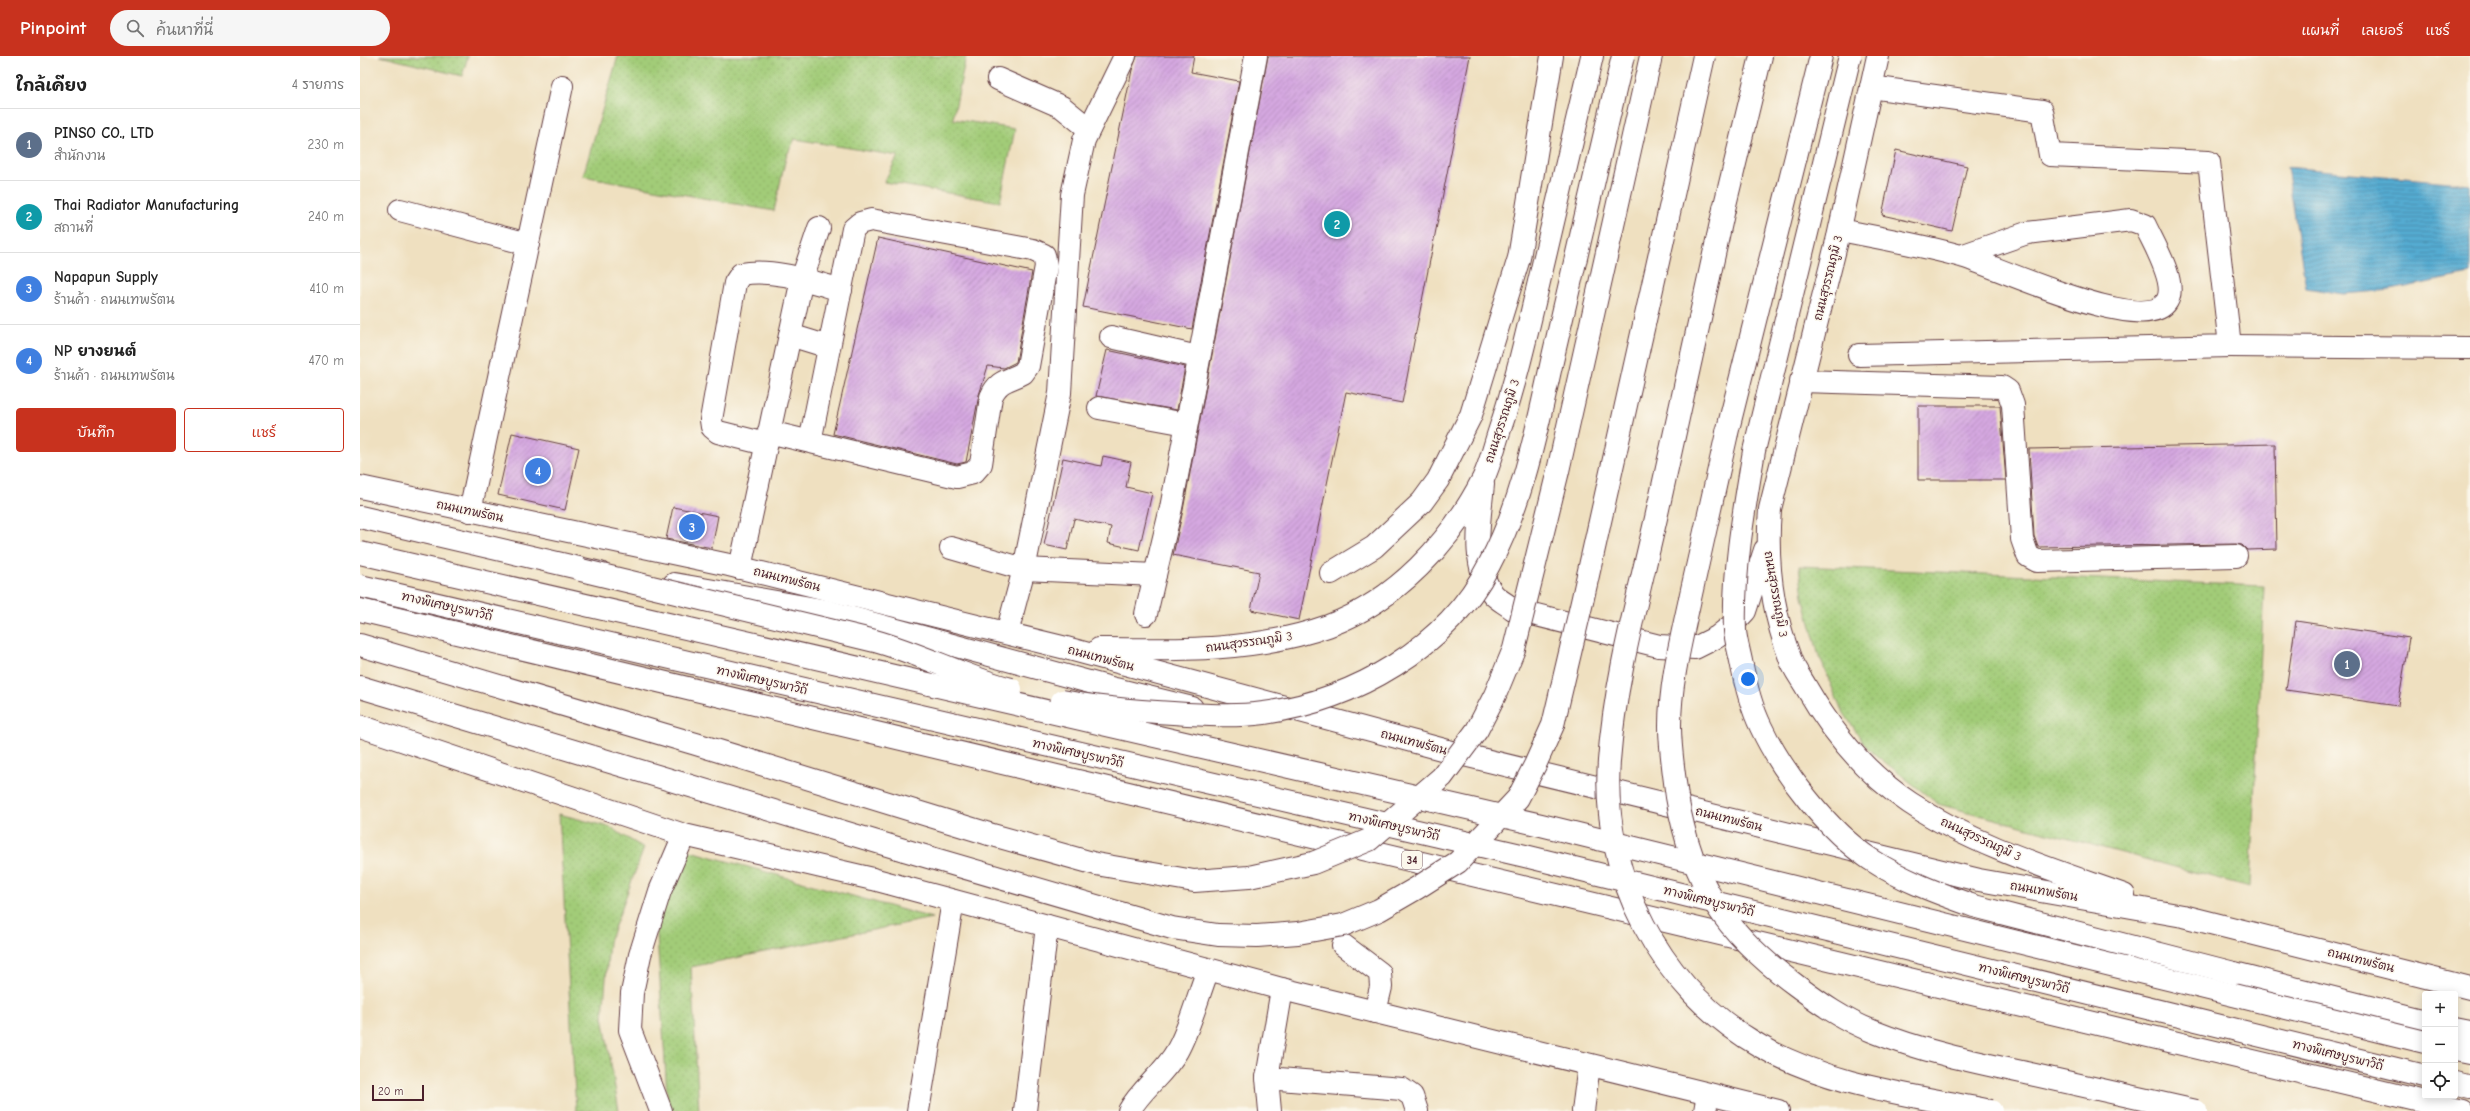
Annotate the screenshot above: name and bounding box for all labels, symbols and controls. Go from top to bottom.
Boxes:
search box [110,10,390,46]
text: Pinpoint [20,17,86,39]
icon: search [124,17,146,39]
text: ค้นหาที่นี่ [156,21,213,39]
text: แผนที่ [2301,22,2339,39]
text: เลเยอร์ [2361,22,2403,39]
text: แชร์ [2425,22,2450,39]
text: ใกล้เคียง [16,76,87,95]
text: 4 รายการ [292,77,344,92]
text: PINSO CO., LTD [54,124,154,142]
text: 1 [26,137,32,152]
text: 230 m [308,137,344,152]
text: สำนักงาน [54,148,105,163]
text: Thai Radiator Manufacturing [54,196,239,214]
text: 2 [26,209,32,224]
text: 240 m [308,209,344,224]
pin: 2 [1324,209,1350,239]
text: สถานที่ [54,220,93,235]
street label: ถนนสุวรรณภูมิ 3 [1811,234,1847,323]
text: Napapun Supply [54,268,158,286]
text: 3 [26,281,32,296]
text: 410 m [310,281,344,296]
text: ร้านค้า · ถนนเทพรัตน [54,292,175,307]
text: NP ยางยนต์ [54,342,136,360]
text: 4 [26,353,32,368]
text: 470 m [309,353,344,368]
text: ร้านค้า · ถนนเทพรัตน [54,368,175,383]
street label: ถนนสุวรรณภูมิ 3 [1482,377,1524,465]
button: บันทึก [16,408,176,452]
button: แชร์ [184,408,344,452]
pin: 4 [525,456,551,486]
street label: ถนนเทพรัตน [435,497,505,525]
pin: 3 [679,512,705,542]
street label: ถนนสุวรรณภูมิ 3 [1760,550,1790,639]
street label: ถนนเทพรัตน [752,564,822,594]
street label: ทางพิเศษบูรพาวิถี [400,589,494,625]
street label: ถนนสุวรรณภูมิ 3 [1205,629,1293,657]
street label: ถนนเทพรัตน [1066,642,1136,674]
pin: 1 [2334,649,2360,679]
street label: ทางพิเศษบูรพาวิถี [715,663,809,699]
your location [1738,669,1758,689]
street label: ถนนเทพรัตน [1379,726,1449,758]
street label: ทางพิเศษบูรพาวิถี [1031,736,1125,772]
street label: ถนนเทพรัตน [1694,804,1764,834]
street label: ทางพิเศษบูรพาวิถี [1347,809,1441,845]
street label: ถนนสุวรรณภูมิ 3 [1938,814,2024,866]
road number: 34 [1402,851,1422,869]
street label: ถนนเทพรัตน [2009,878,2079,904]
street label: ทางพิเศษบูรพาวิถี [1662,883,1756,921]
street label: ถนนเทพรัตน [2326,945,2396,975]
street label: ทางพิเศษบูรพาวิถี [1977,960,2071,998]
map controls [2422,991,2458,1099]
button: + [2422,991,2458,1027]
button: − [2422,1027,2458,1063]
street label: ทางพิเศษบูรพาวิถี [2291,1037,2385,1075]
button: locate [2422,1063,2458,1099]
scale bar [372,1083,424,1102]
text: 20 m [378,1085,403,1098]

